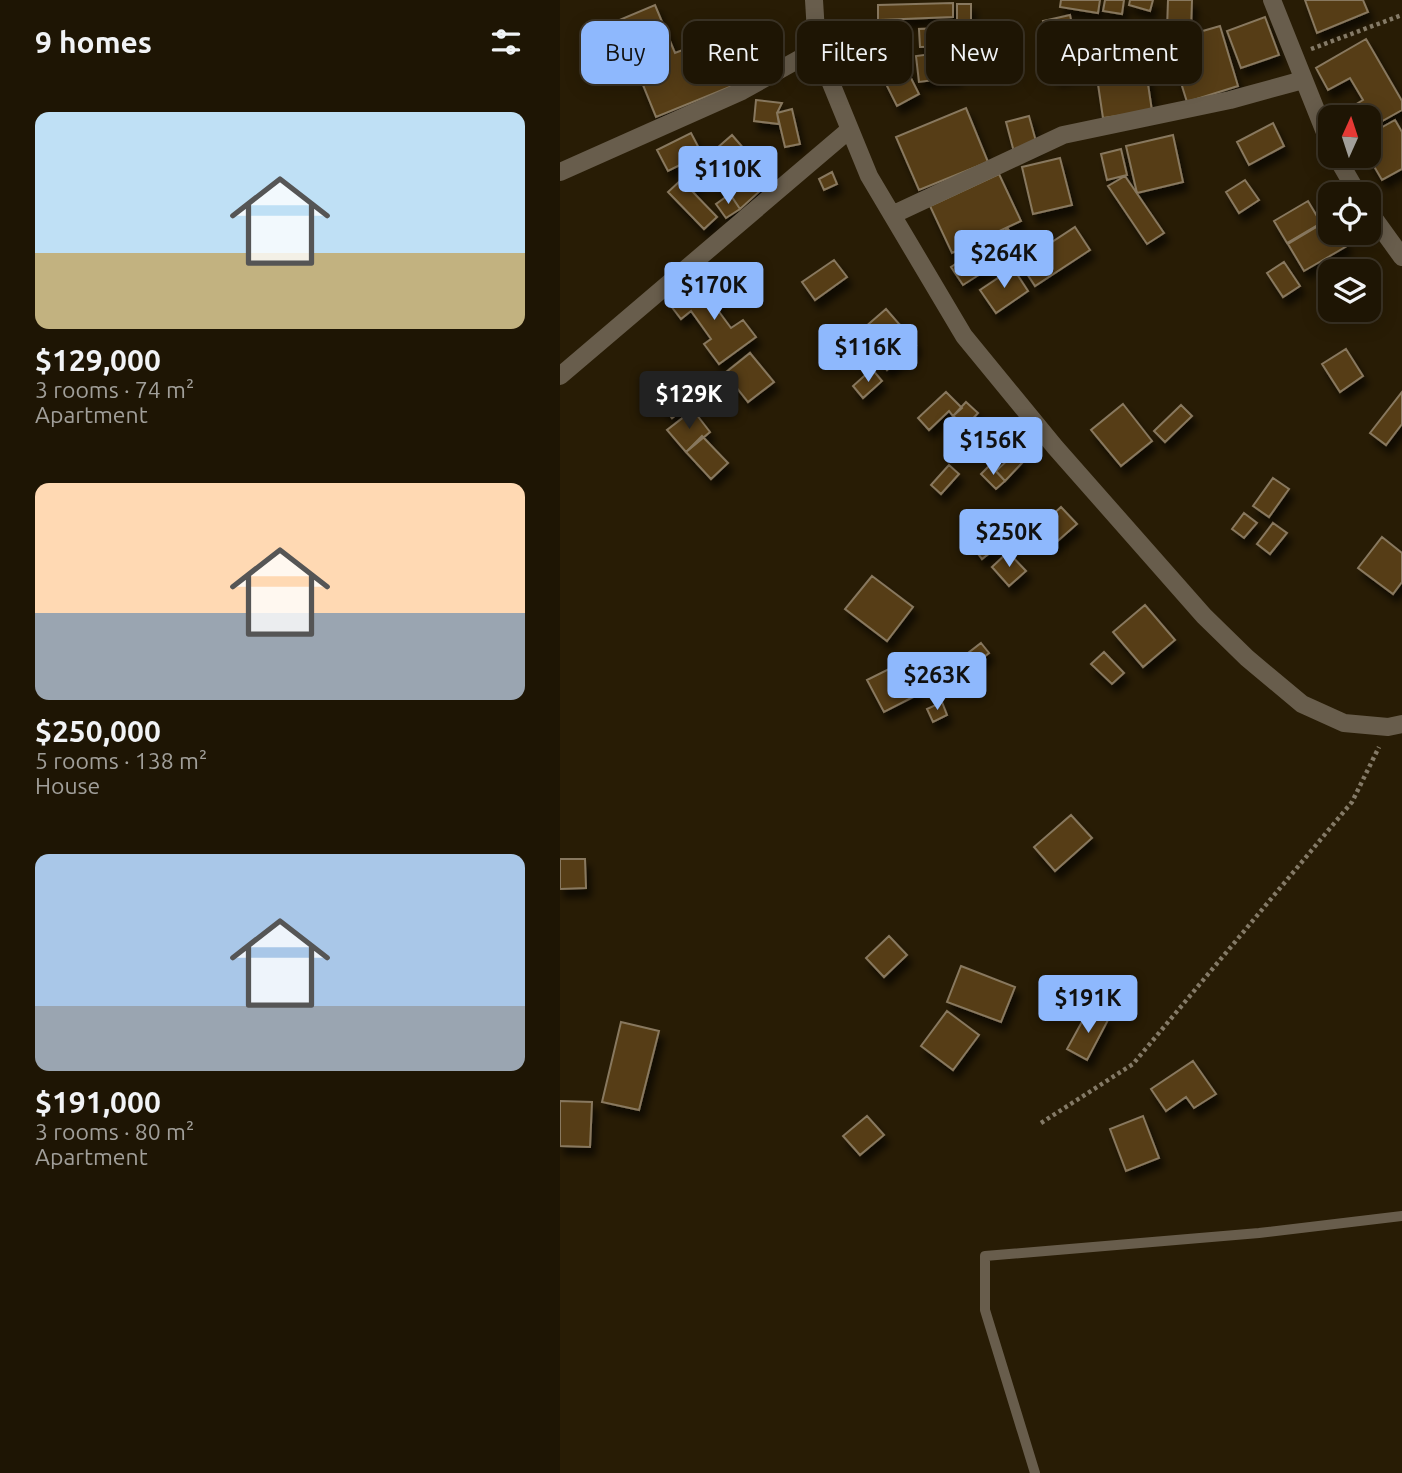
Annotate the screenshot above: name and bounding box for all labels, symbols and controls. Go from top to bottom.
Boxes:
chip: Buy [581,21,669,84]
chip: Rent [683,21,783,84]
chip: Filters [797,21,912,84]
chip: New [926,21,1023,84]
chip: Apartment [1037,21,1202,84]
icon: filters [487,23,525,61]
text: 9 homes [35,25,152,59]
north arrow [1318,105,1381,168]
map controls [1318,105,1381,322]
pin: $110K [679,146,777,206]
text: $110K [694,156,762,181]
icon: home [217,158,343,284]
button: locate [1318,182,1381,245]
pin: $264K [955,230,1053,290]
text: $264K [970,240,1038,265]
button: layers [1318,259,1381,322]
pin: $170K [665,262,763,322]
text: $170K [680,272,748,297]
pin: $116K [819,324,917,384]
text: $116K [834,334,902,359]
text: $129,000 [35,343,161,377]
pin: $129K [640,372,738,431]
text: 3 rooms · 74 m² [35,377,194,402]
text: $129K [655,381,723,406]
text: Apartment [35,402,148,427]
pin: $156K [944,418,1042,477]
text: $156K [959,427,1027,452]
pin: $250K [960,510,1058,569]
text: $250K [975,519,1043,544]
icon: home [217,529,343,655]
pin: $263K [888,652,986,712]
text: $263K [903,662,971,687]
text: $250,000 [35,714,161,748]
text: 5 rooms · 138 m² [35,748,207,773]
text: House [35,773,100,798]
icon: home [217,900,343,1026]
pin: $191K [1039,976,1137,1035]
text: $191K [1054,985,1122,1010]
text: $191,000 [35,1085,161,1119]
text: 3 rooms · 80 m² [35,1119,194,1144]
text: Apartment [35,1144,148,1169]

